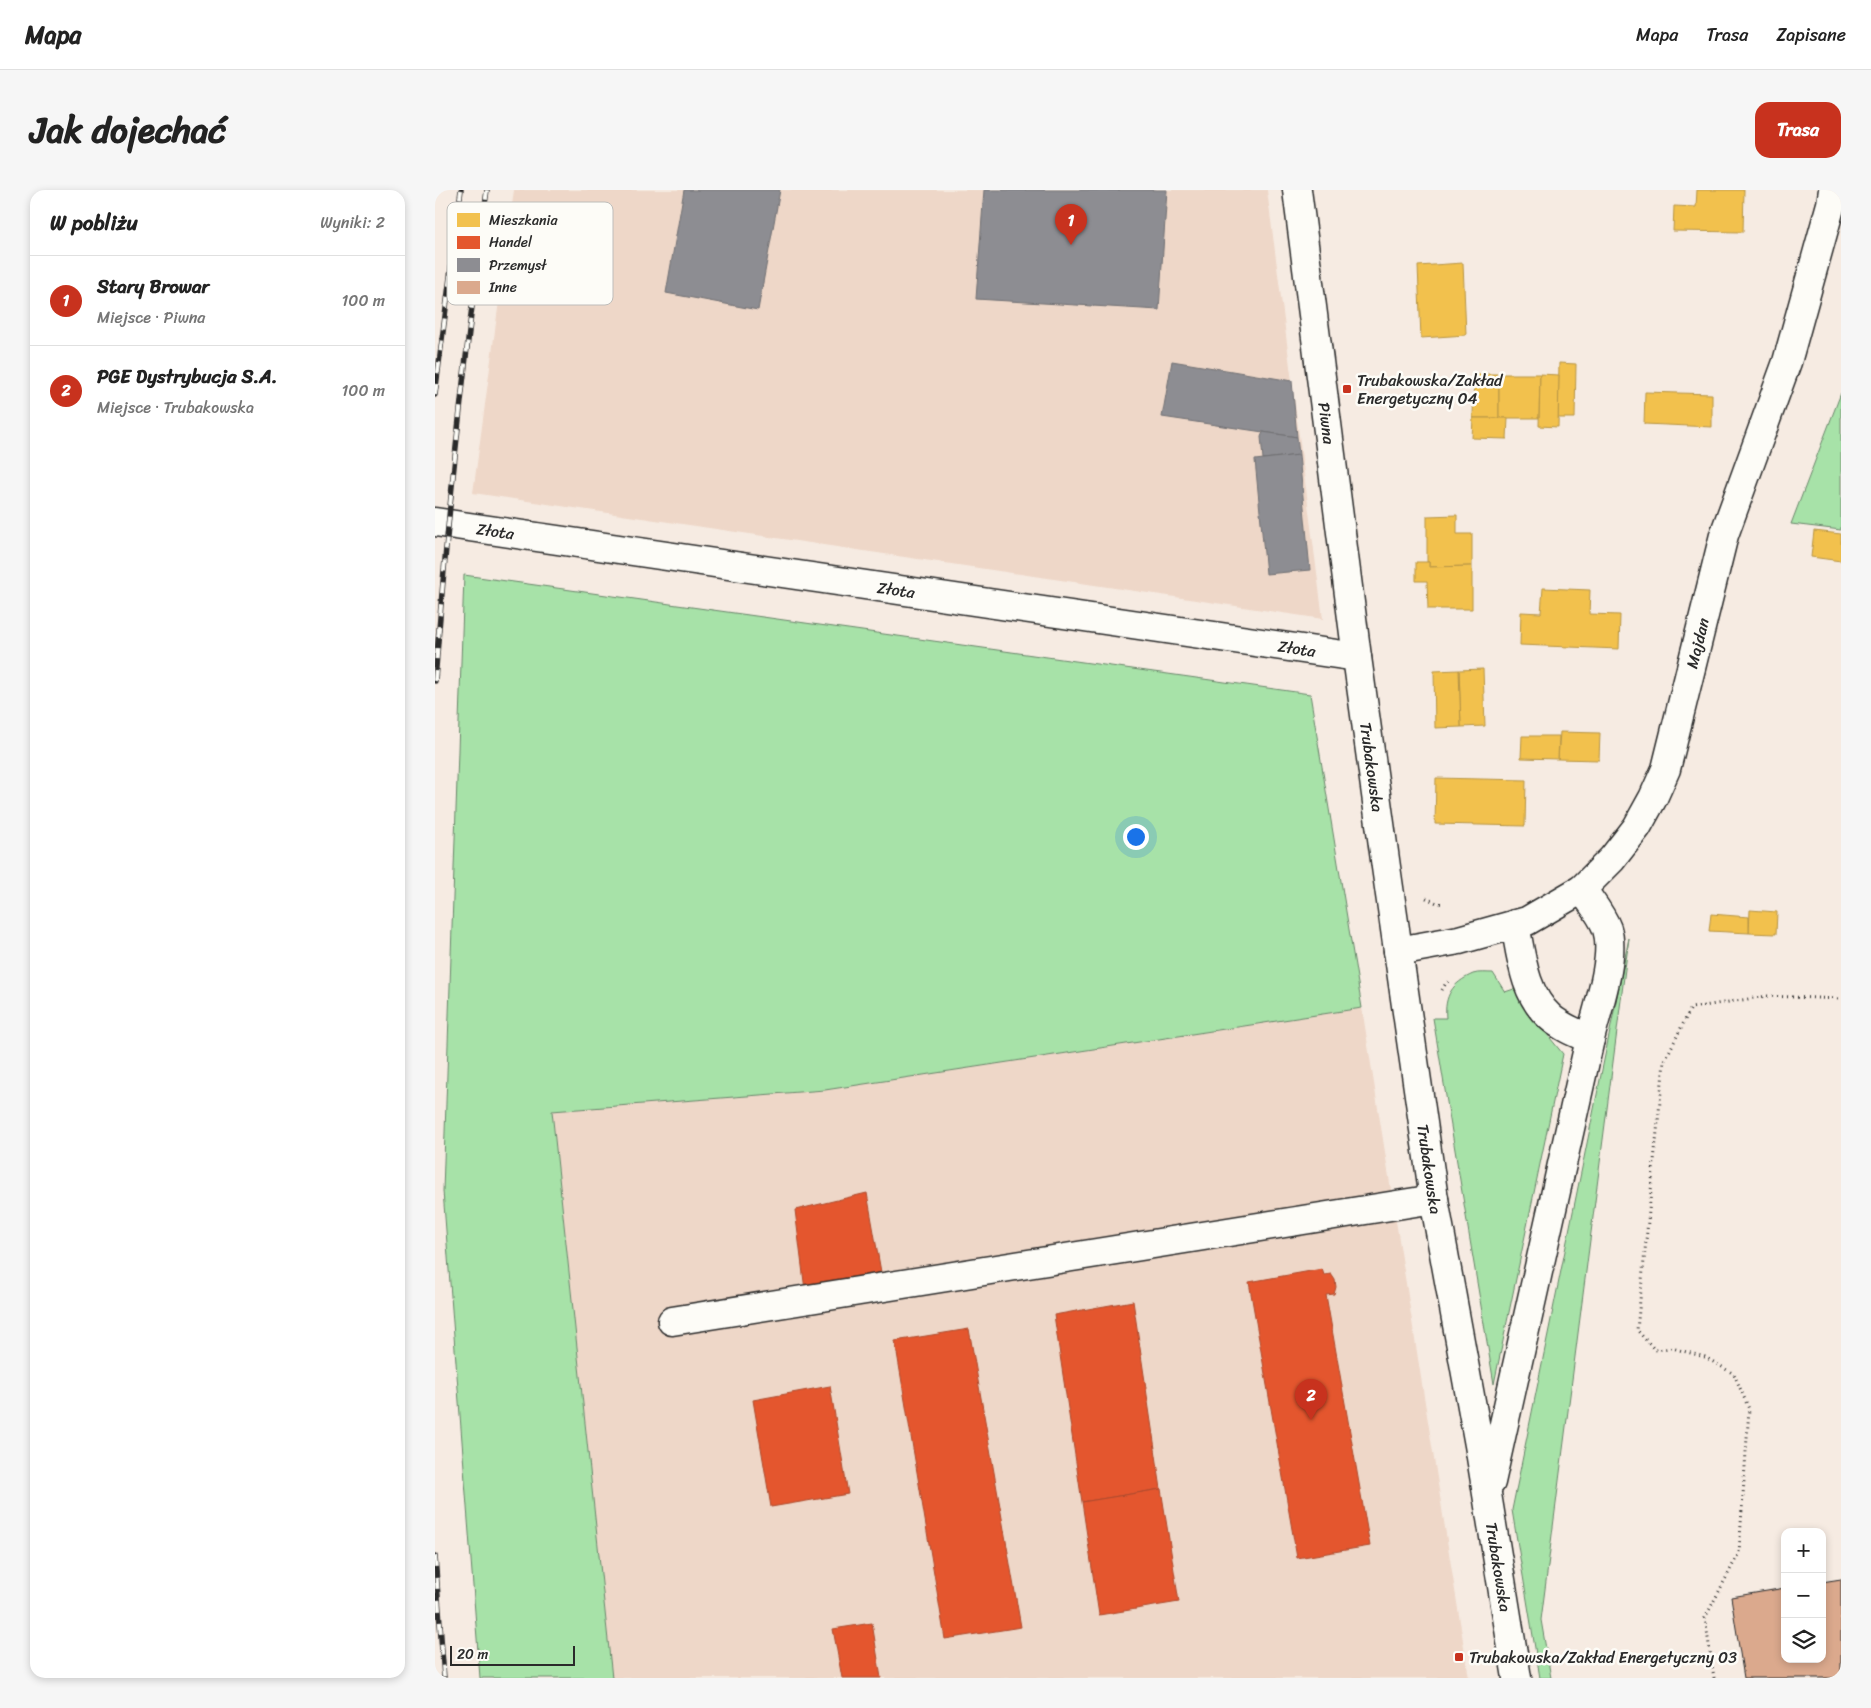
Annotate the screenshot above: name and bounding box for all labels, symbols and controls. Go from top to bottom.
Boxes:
text: Mapa [25,14,81,56]
text: Mapa [1636,19,1678,51]
text: Trasa [1706,19,1748,51]
text: Zapisane [1776,19,1846,51]
text: Jak dojechać [30,99,226,161]
button: Trasa [1755,102,1841,158]
legend [447,202,613,305]
text: W pobliżu [50,204,138,242]
pin: 1 [1055,204,1087,245]
text: Wyniki: 2 [320,208,385,237]
text: Mieszkania [489,208,558,233]
text: Handel [489,230,533,255]
text: Przemysł [489,253,548,278]
text: Stary Browar [97,270,209,303]
text: Inne [488,275,517,300]
text: 1 [63,286,69,315]
text: 100 m [341,286,385,315]
text: Miejsce · Piwna [97,303,205,332]
text: PGE Dystrybucja S.A. [97,360,277,393]
place label: Trubakowska/Zakład Energetyczny 04 [1357,366,1504,413]
text: 2 [61,376,71,405]
text: 100 m [341,376,385,405]
marker: Trubakowska/Zakład Energetyczny 04 [1341,383,1353,395]
text: Miejsce · Trubakowska [97,393,254,422]
street label: Piwna [1309,401,1344,447]
street label: Złota [474,514,517,549]
street label: Złota [875,573,918,607]
street label: Majdan [1677,614,1718,672]
street label: Złota [1276,632,1319,666]
street label: Trubakowska [1351,720,1392,814]
your location [1123,824,1149,850]
street label: Trubakowska [1408,1122,1450,1216]
pin: 2 [1295,1379,1327,1420]
street label: Trubakowska [1477,1520,1520,1614]
map controls [1781,1528,1826,1663]
button: + [1781,1528,1826,1573]
button: − [1781,1573,1826,1618]
button: layers [1781,1618,1826,1663]
text: 20 m [457,1642,488,1667]
scale bar [450,1643,575,1666]
place label: Trubakowska/Zakład Energetyczny 03 [1469,1643,1737,1672]
marker: Trubakowska/Zakład Energetyczny 03 [1453,1651,1465,1663]

